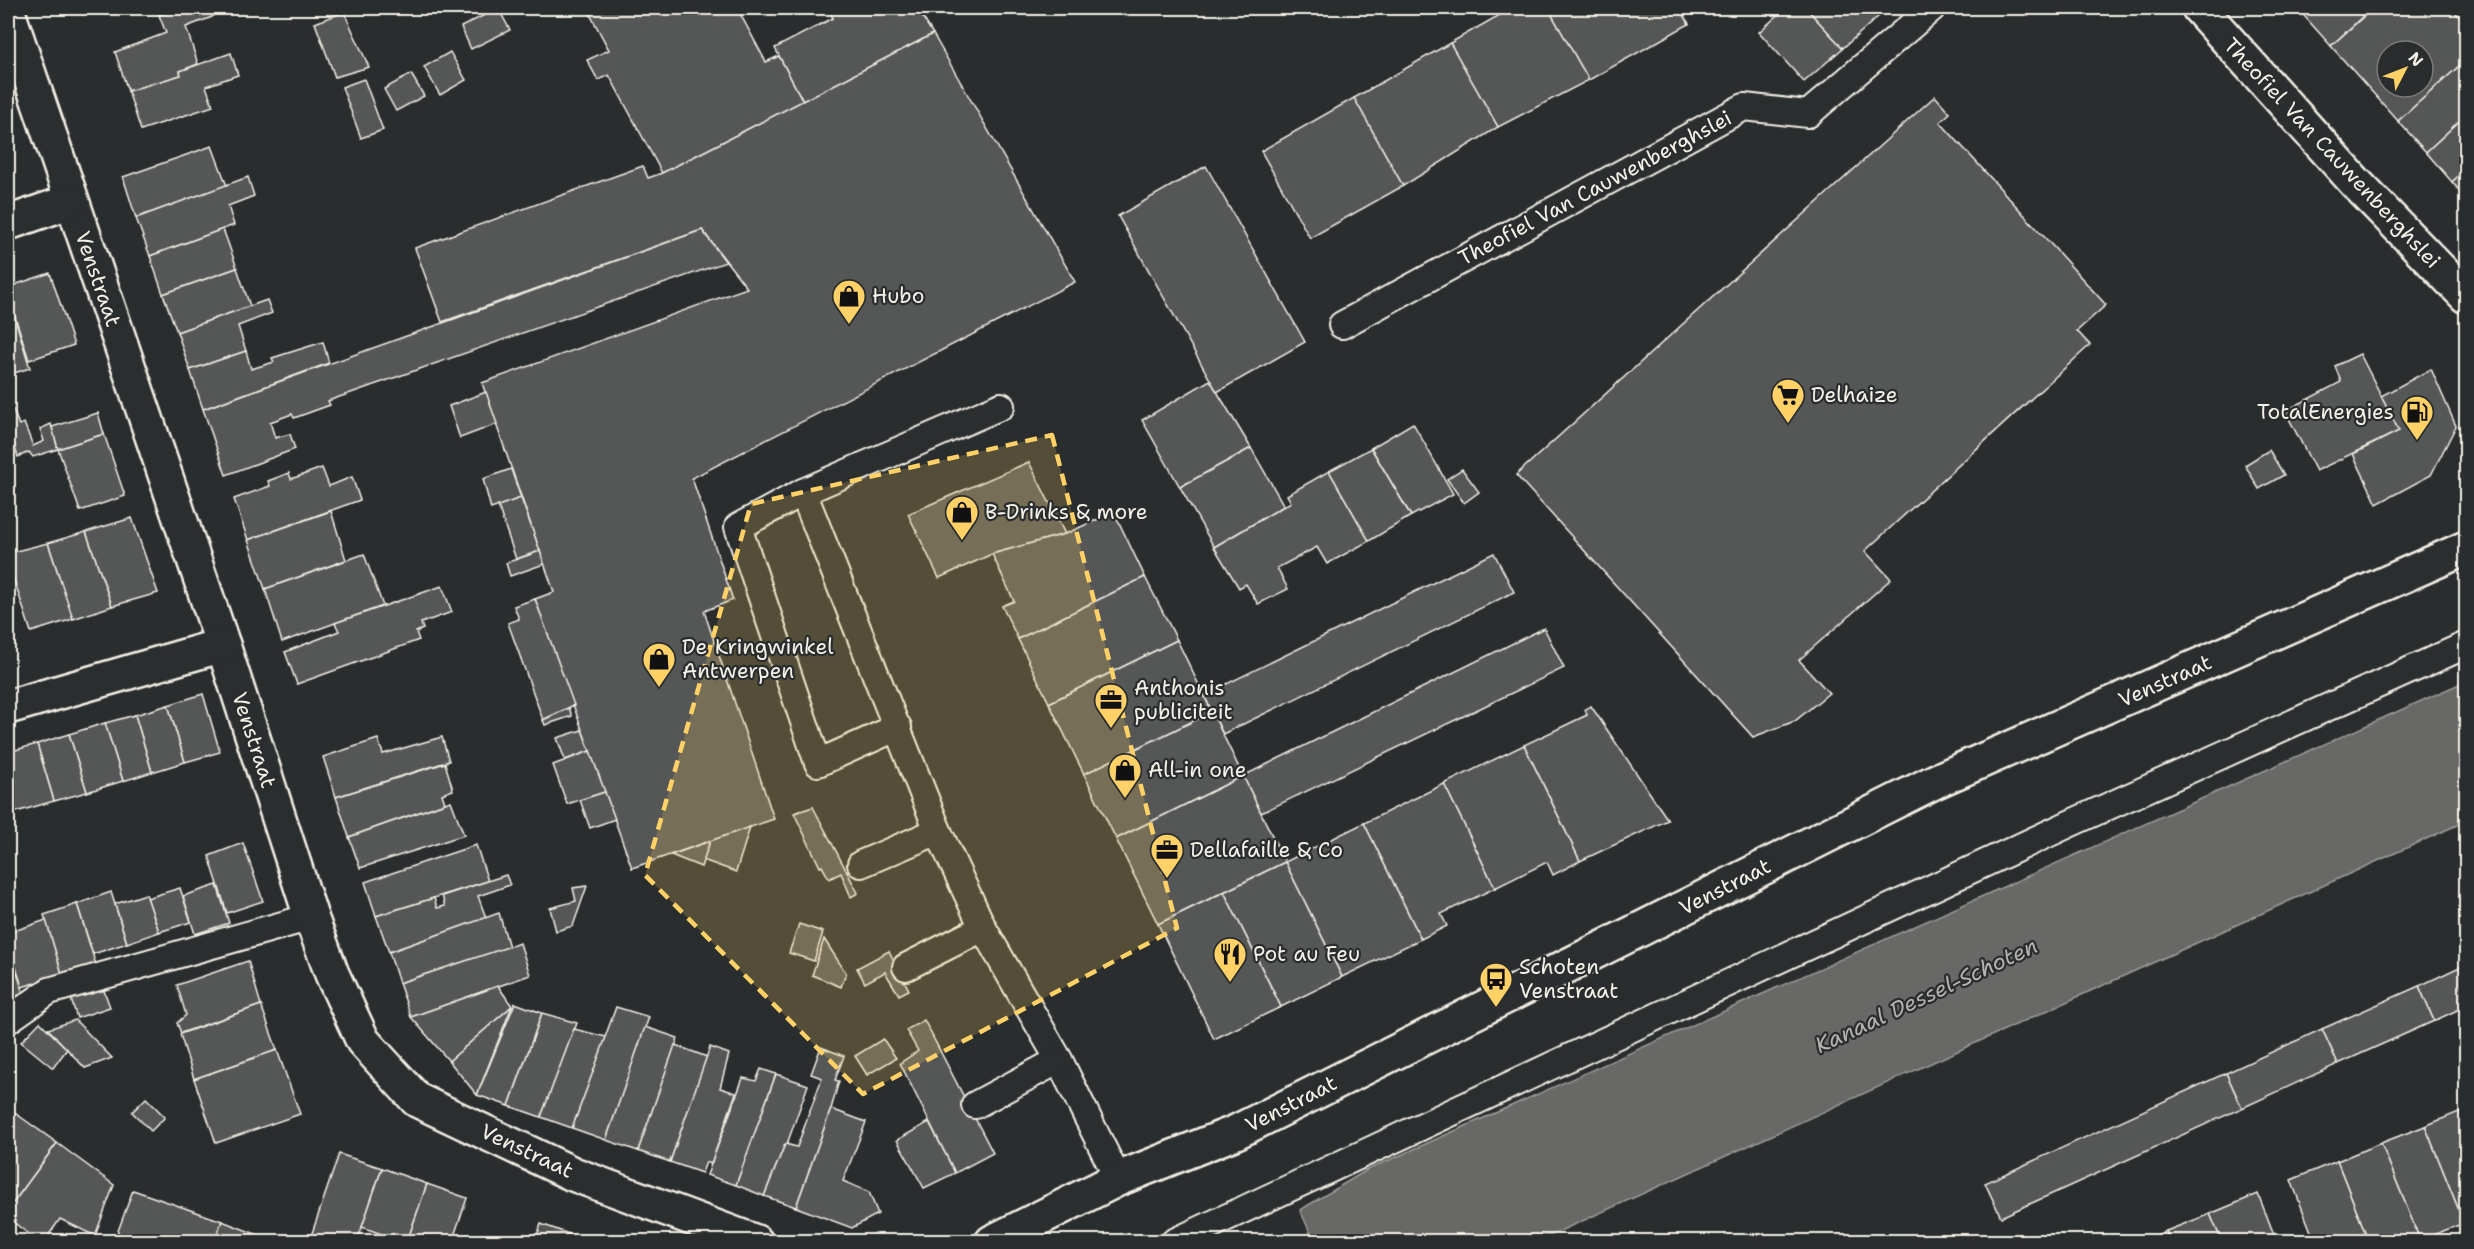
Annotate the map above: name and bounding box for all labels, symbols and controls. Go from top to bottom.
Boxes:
street label: Theofiel Van Cauwenberghslei [2217,32,2447,274]
north arrow [2375,39,2435,99]
text: N [2404,48,2428,71]
street label: Theofiel Van Cauwenberghslei [1453,104,1737,272]
street label: Venstraat [69,227,127,331]
shop icon: Hubo [831,278,867,325]
place label: Hubo [872,282,924,310]
supermarket icon: Delhaize [1770,377,1806,424]
place label: Delhaize [1811,381,1898,409]
fuel station icon: TotalEnergies [2399,394,2435,441]
place label: TotalEnergies [2257,398,2394,426]
shop icon: B-Drinks & more [944,494,980,541]
place label: B-Drinks & more [985,498,1148,526]
place label: De Kringwinkel Antwerpen [682,633,834,685]
shop icon: De Kringwinkel Antwerpen [641,641,677,688]
street label: Venstraat [2114,648,2216,714]
place label: Anthonis publiciteit [1134,674,1233,726]
office icon: Anthonis publiciteit [1093,682,1129,729]
street label: Venstraat [225,688,283,792]
shop icon: All-in one [1107,752,1143,799]
place label: All-in one [1148,756,1247,784]
office icon: Dellafaille & Co [1149,832,1185,879]
place label: Dellafaille & Co [1190,836,1343,864]
street label: Venstraat [1674,852,1776,922]
water label: Kanaal Dessel-Schoten [1810,931,2042,1060]
restaurant icon: Pot au Feu [1212,936,1248,983]
place label: Pot au Feu [1253,940,1360,968]
place label: Schoten Venstraat [1519,953,1618,1005]
bus stop icon: Schoten Venstraat [1478,961,1514,1008]
street label: Venstraat [1240,1069,1342,1139]
street label: Venstraat [476,1117,578,1185]

